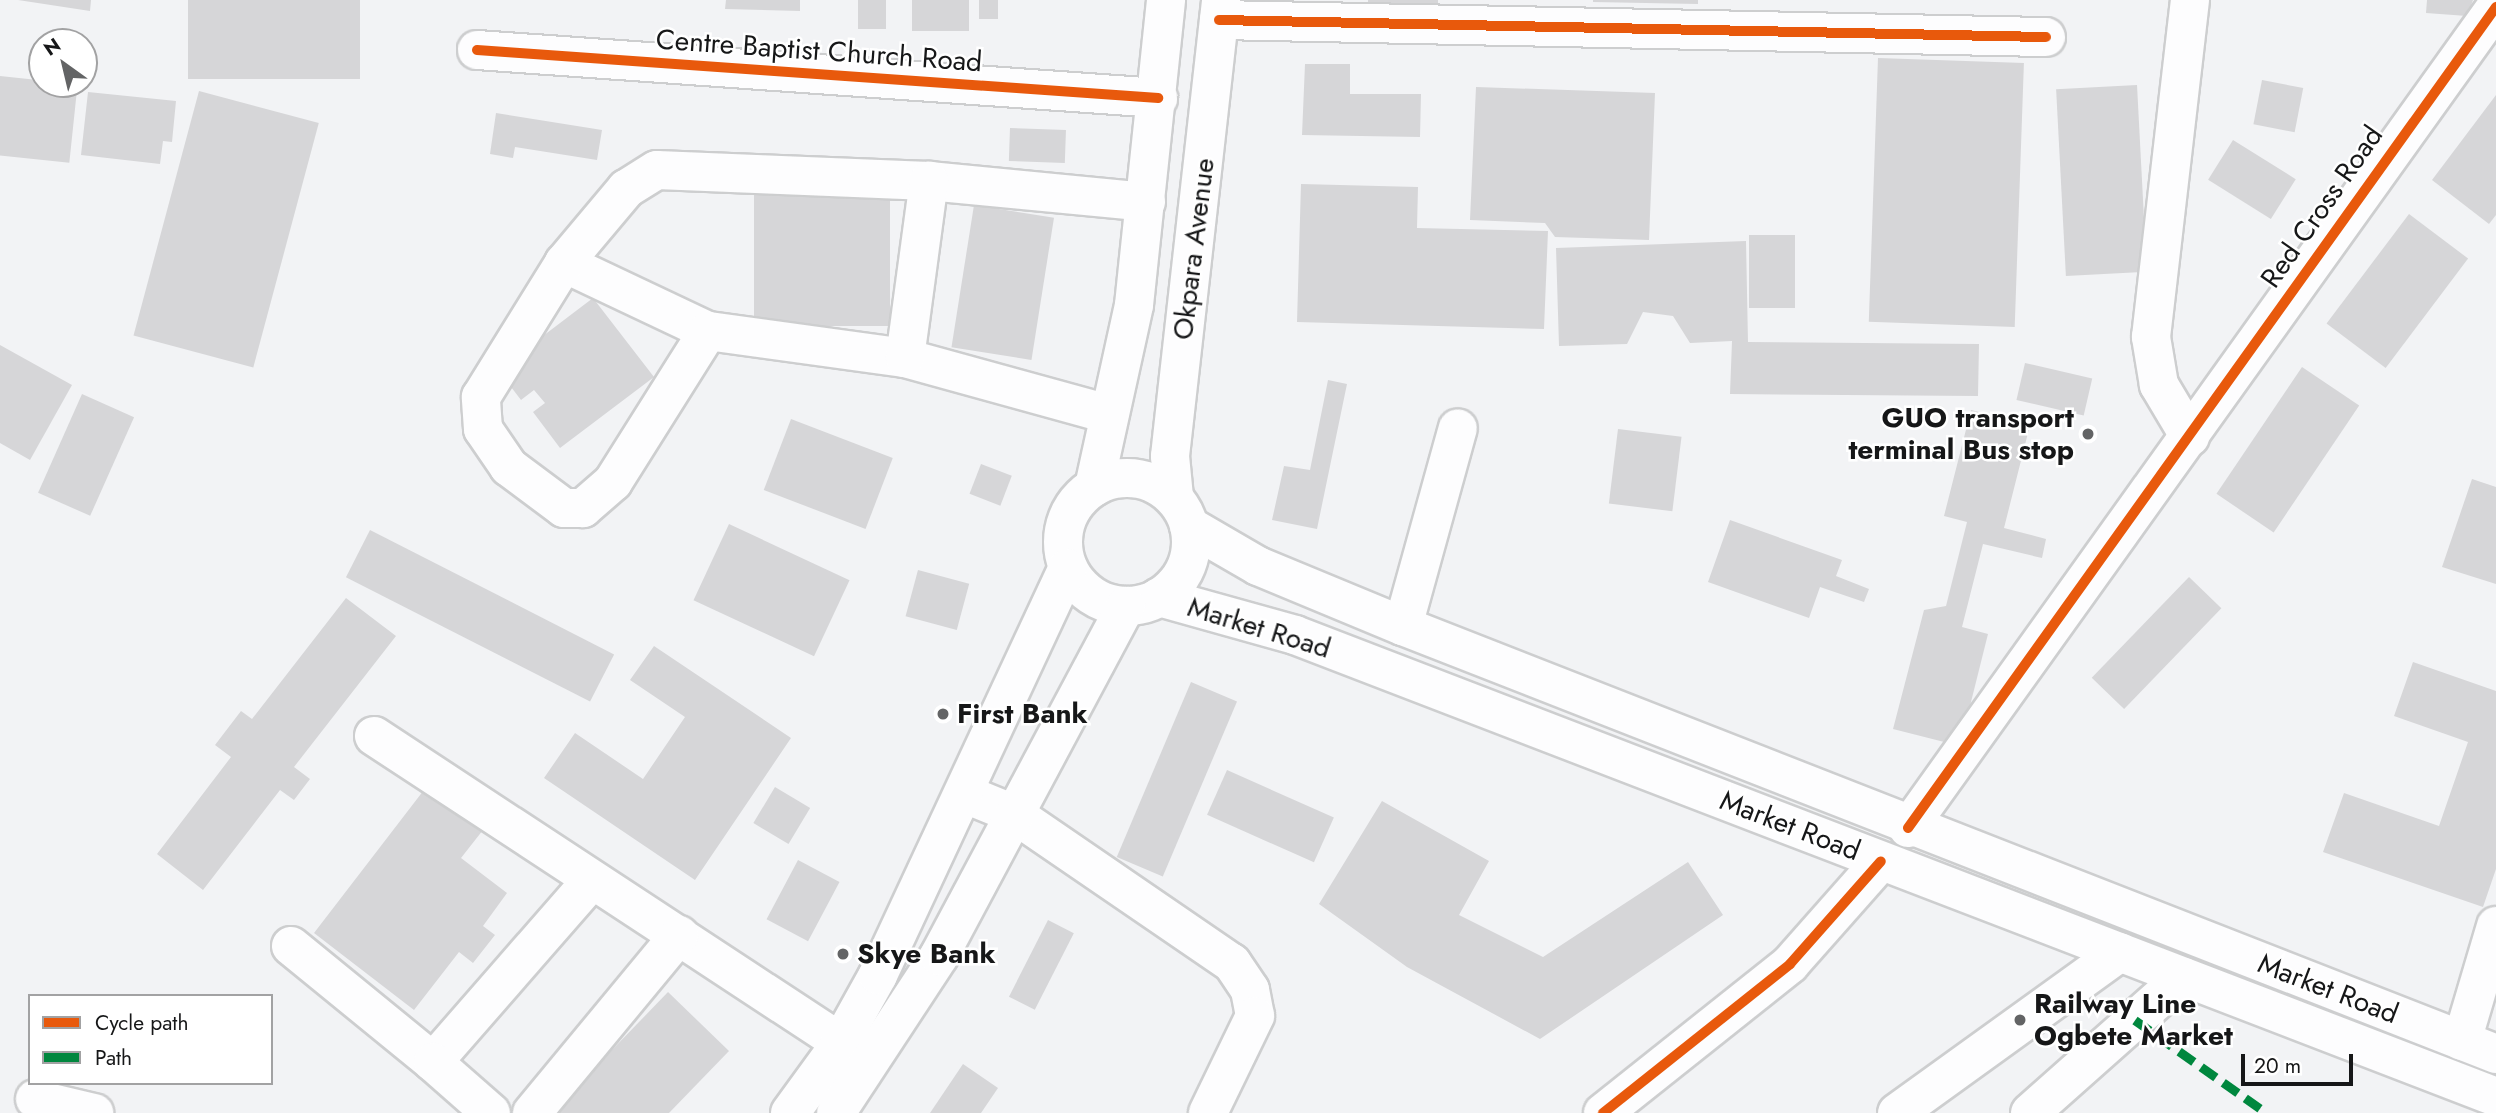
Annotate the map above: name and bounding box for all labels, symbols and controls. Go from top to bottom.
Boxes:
street label: Centre Baptist Church Road [655,23,983,79]
north arrow [28,28,98,98]
text: N [38,31,66,62]
street label: Red Cross Road [2254,120,2390,294]
street label: Okpara Avenue [1166,156,1222,342]
place label: GUO transport terminal Bus stop [1848,401,2074,467]
marker: GUO transport terminal Bus stop [2080,426,2096,442]
street label: Market Road [1184,590,1334,666]
place label: First Bank [957,697,1088,731]
marker: First Bank [935,706,951,722]
street label: Market Road [1715,784,1865,868]
place label: Skye Bank [857,937,996,971]
marker: Skye Bank [835,946,851,962]
street label: Market Road [2253,947,2403,1031]
place label: Railway Line Ogbete Market [2034,987,2233,1053]
legend [28,994,273,1085]
text: Cycle path [95,1008,188,1038]
marker: Railway Line Ogbete Market [2012,1012,2028,1028]
scale bar [2244,1040,2356,1084]
text: Path [95,1043,132,1073]
text: 20 m [2254,1051,2301,1081]

